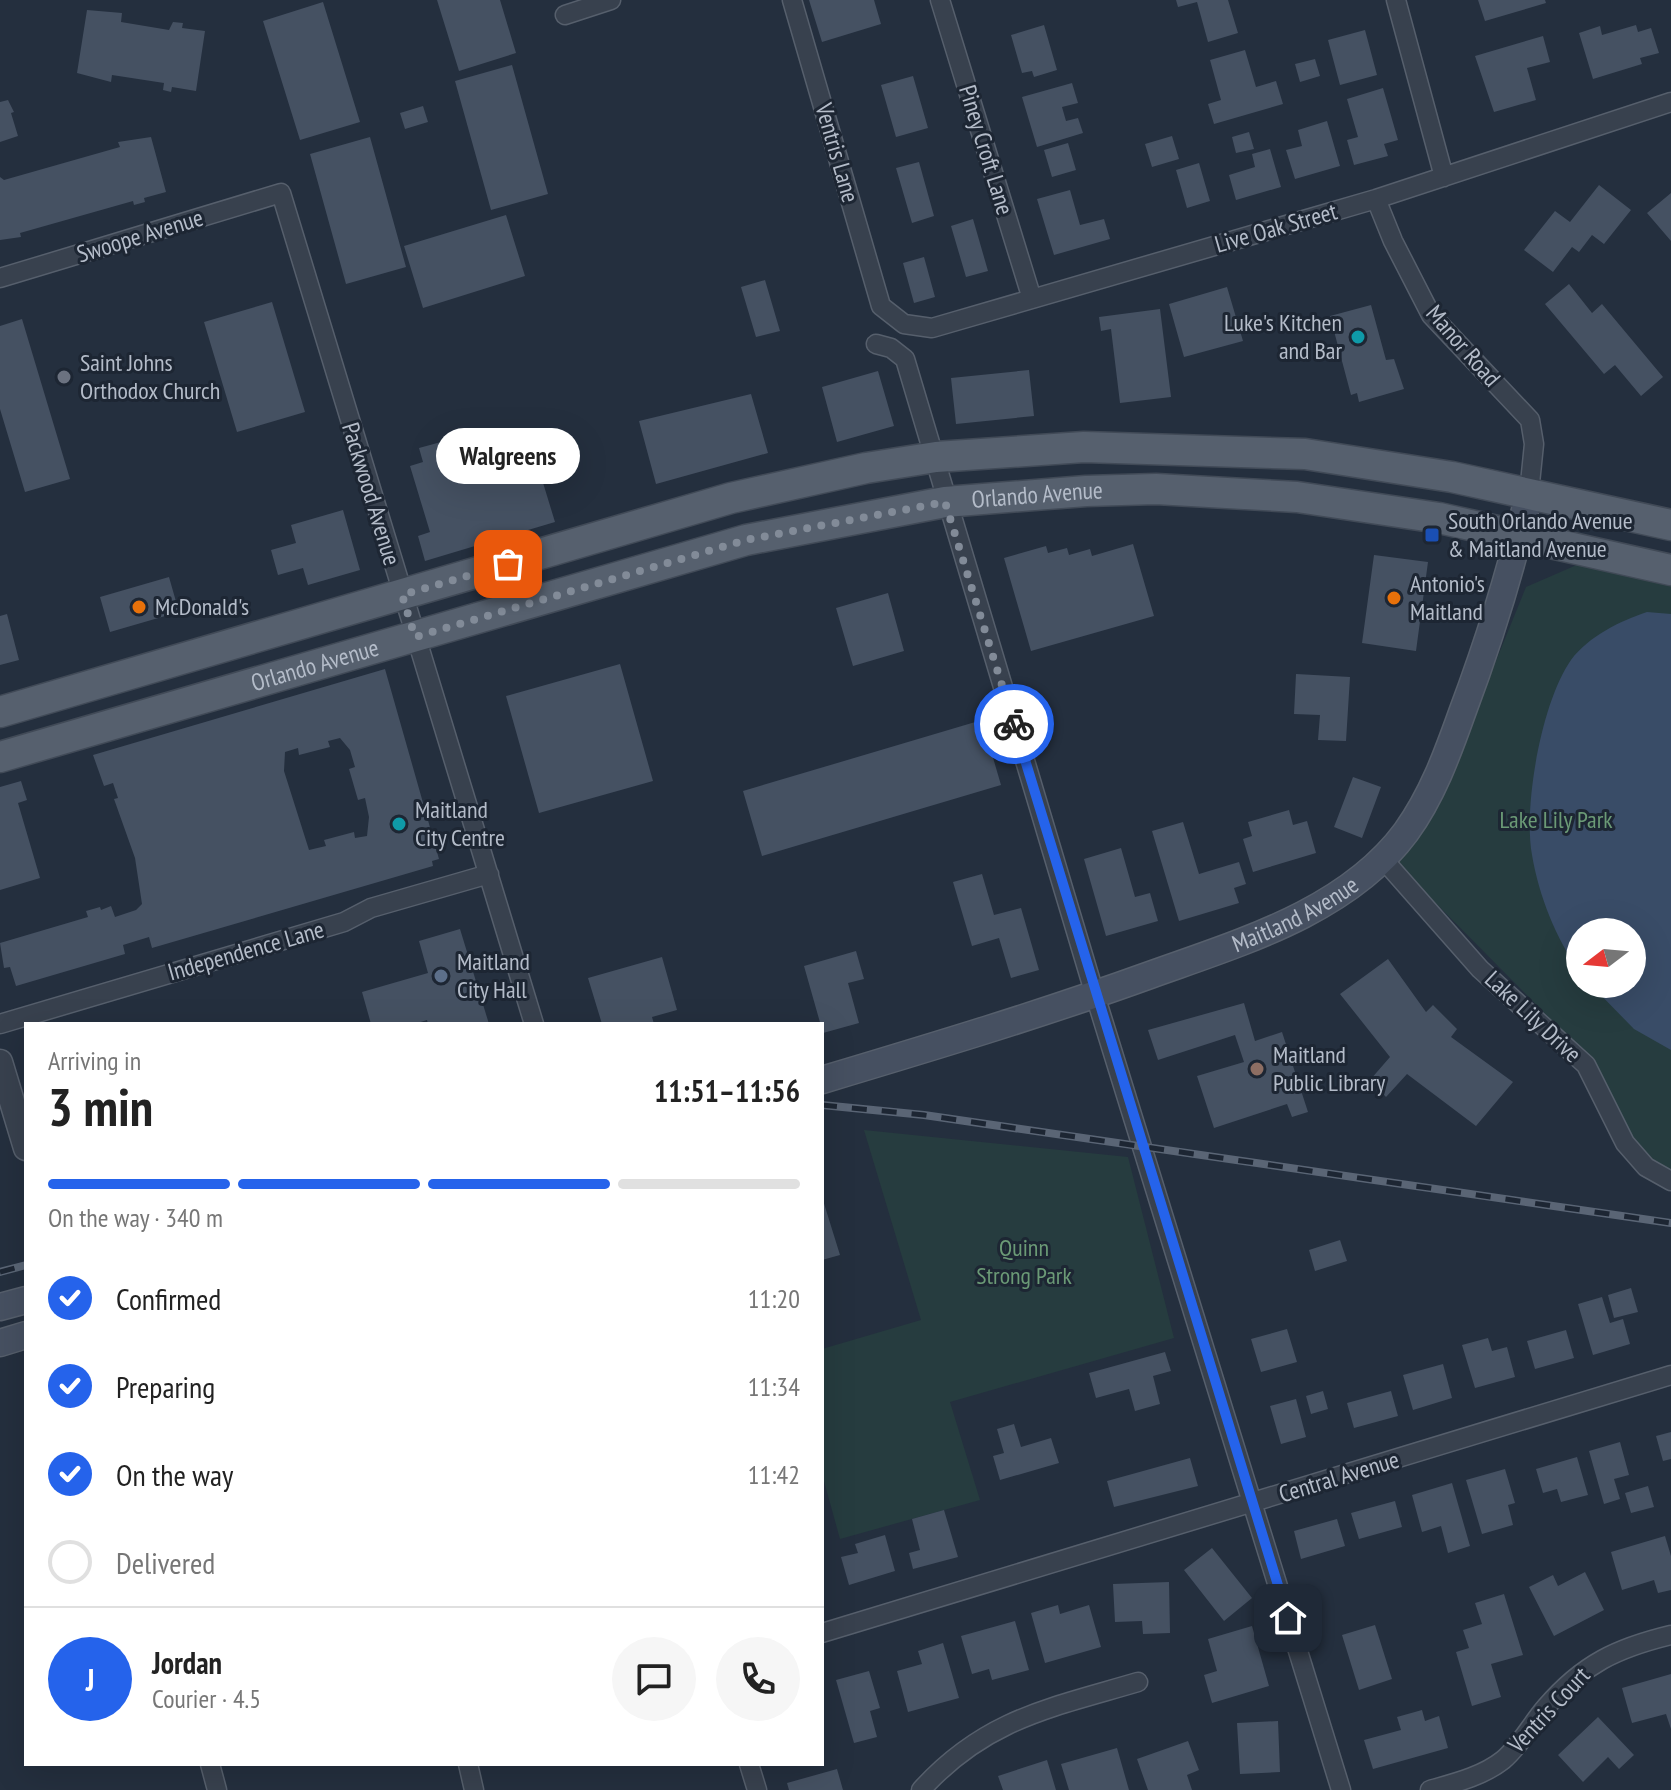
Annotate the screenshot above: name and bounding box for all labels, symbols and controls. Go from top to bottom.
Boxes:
street label: Piney Croft Lane [952,81,1021,219]
street label: Ventris Lane [808,99,866,206]
street label: Live Oak Street [1211,195,1341,260]
street label: Swoope Avenue [73,202,207,269]
street label: Manor Road [1419,298,1507,393]
place label: Luke's Kitchen and Bar [1224,307,1342,366]
marker: Luke's Kitchen and Bar [1349,328,1367,346]
place label: Saint Johns Orthodox Church [80,347,220,406]
marker: Saint Johns Orthodox Church [55,368,73,386]
street label: Packwood Avenue [335,419,408,569]
callout: Walgreens [436,428,580,484]
text: Walgreens [460,439,556,472]
street label: Orlando Avenue [970,475,1103,515]
place label: South Orlando Avenue & Maitland Avenue [1448,505,1633,564]
marker: South Orlando Avenue & Maitland Avenue [1423,526,1441,544]
pin [474,530,542,598]
icon: bag [486,542,530,586]
place label: Antonio's Maitland [1410,568,1485,627]
marker: Antonio's Maitland [1385,589,1403,607]
place label: McDonald's [155,591,249,622]
marker: McDonald's [130,598,148,616]
street label: Orlando Avenue [247,632,382,698]
courier [974,684,1054,764]
icon: bike [992,702,1036,746]
place label: Maitland City Centre [415,794,505,853]
park label: Lake Lily Park [1499,804,1613,835]
marker: Maitland City Centre [390,815,408,833]
street label: Maitland Avenue [1228,869,1365,959]
street label: Independence Lane [164,913,328,988]
north arrow [1566,918,1646,998]
map controls [1566,918,1646,998]
place label: Maitland City Hall [457,946,530,1005]
street label: Lake Lily Drive [1478,964,1588,1069]
marker: Maitland City Hall [432,967,450,985]
place label: Maitland Public Library [1273,1039,1385,1098]
text: Arriving in [48,1044,141,1077]
marker: Maitland Public Library [1248,1060,1266,1078]
text: 11:51–11:56 [654,1071,800,1110]
text: 3 min [48,1073,153,1140]
text: On the way · 340 m [48,1201,223,1234]
park label: Quinn Strong Park [976,1232,1072,1291]
icon: check [48,1276,92,1320]
text: Confirmed [116,1279,221,1318]
text: 11:20 [748,1282,800,1315]
icon: check [48,1364,92,1408]
text: Preparing [116,1367,215,1406]
text: 11:34 [748,1370,800,1403]
street label: Central Avenue [1275,1444,1403,1510]
icon: check [48,1452,92,1496]
text: On the way [116,1455,233,1494]
text: 11:42 [748,1458,800,1491]
text: Delivered [116,1543,215,1582]
pin [1254,1584,1322,1652]
icon: home [1266,1596,1310,1640]
button: chat [612,1637,696,1721]
button: phone [716,1637,800,1721]
text: Jordan [152,1643,222,1682]
text: J [86,1660,94,1699]
street label: Ventris Court [1500,1660,1597,1760]
text: Courier · 4.5 [152,1682,261,1715]

